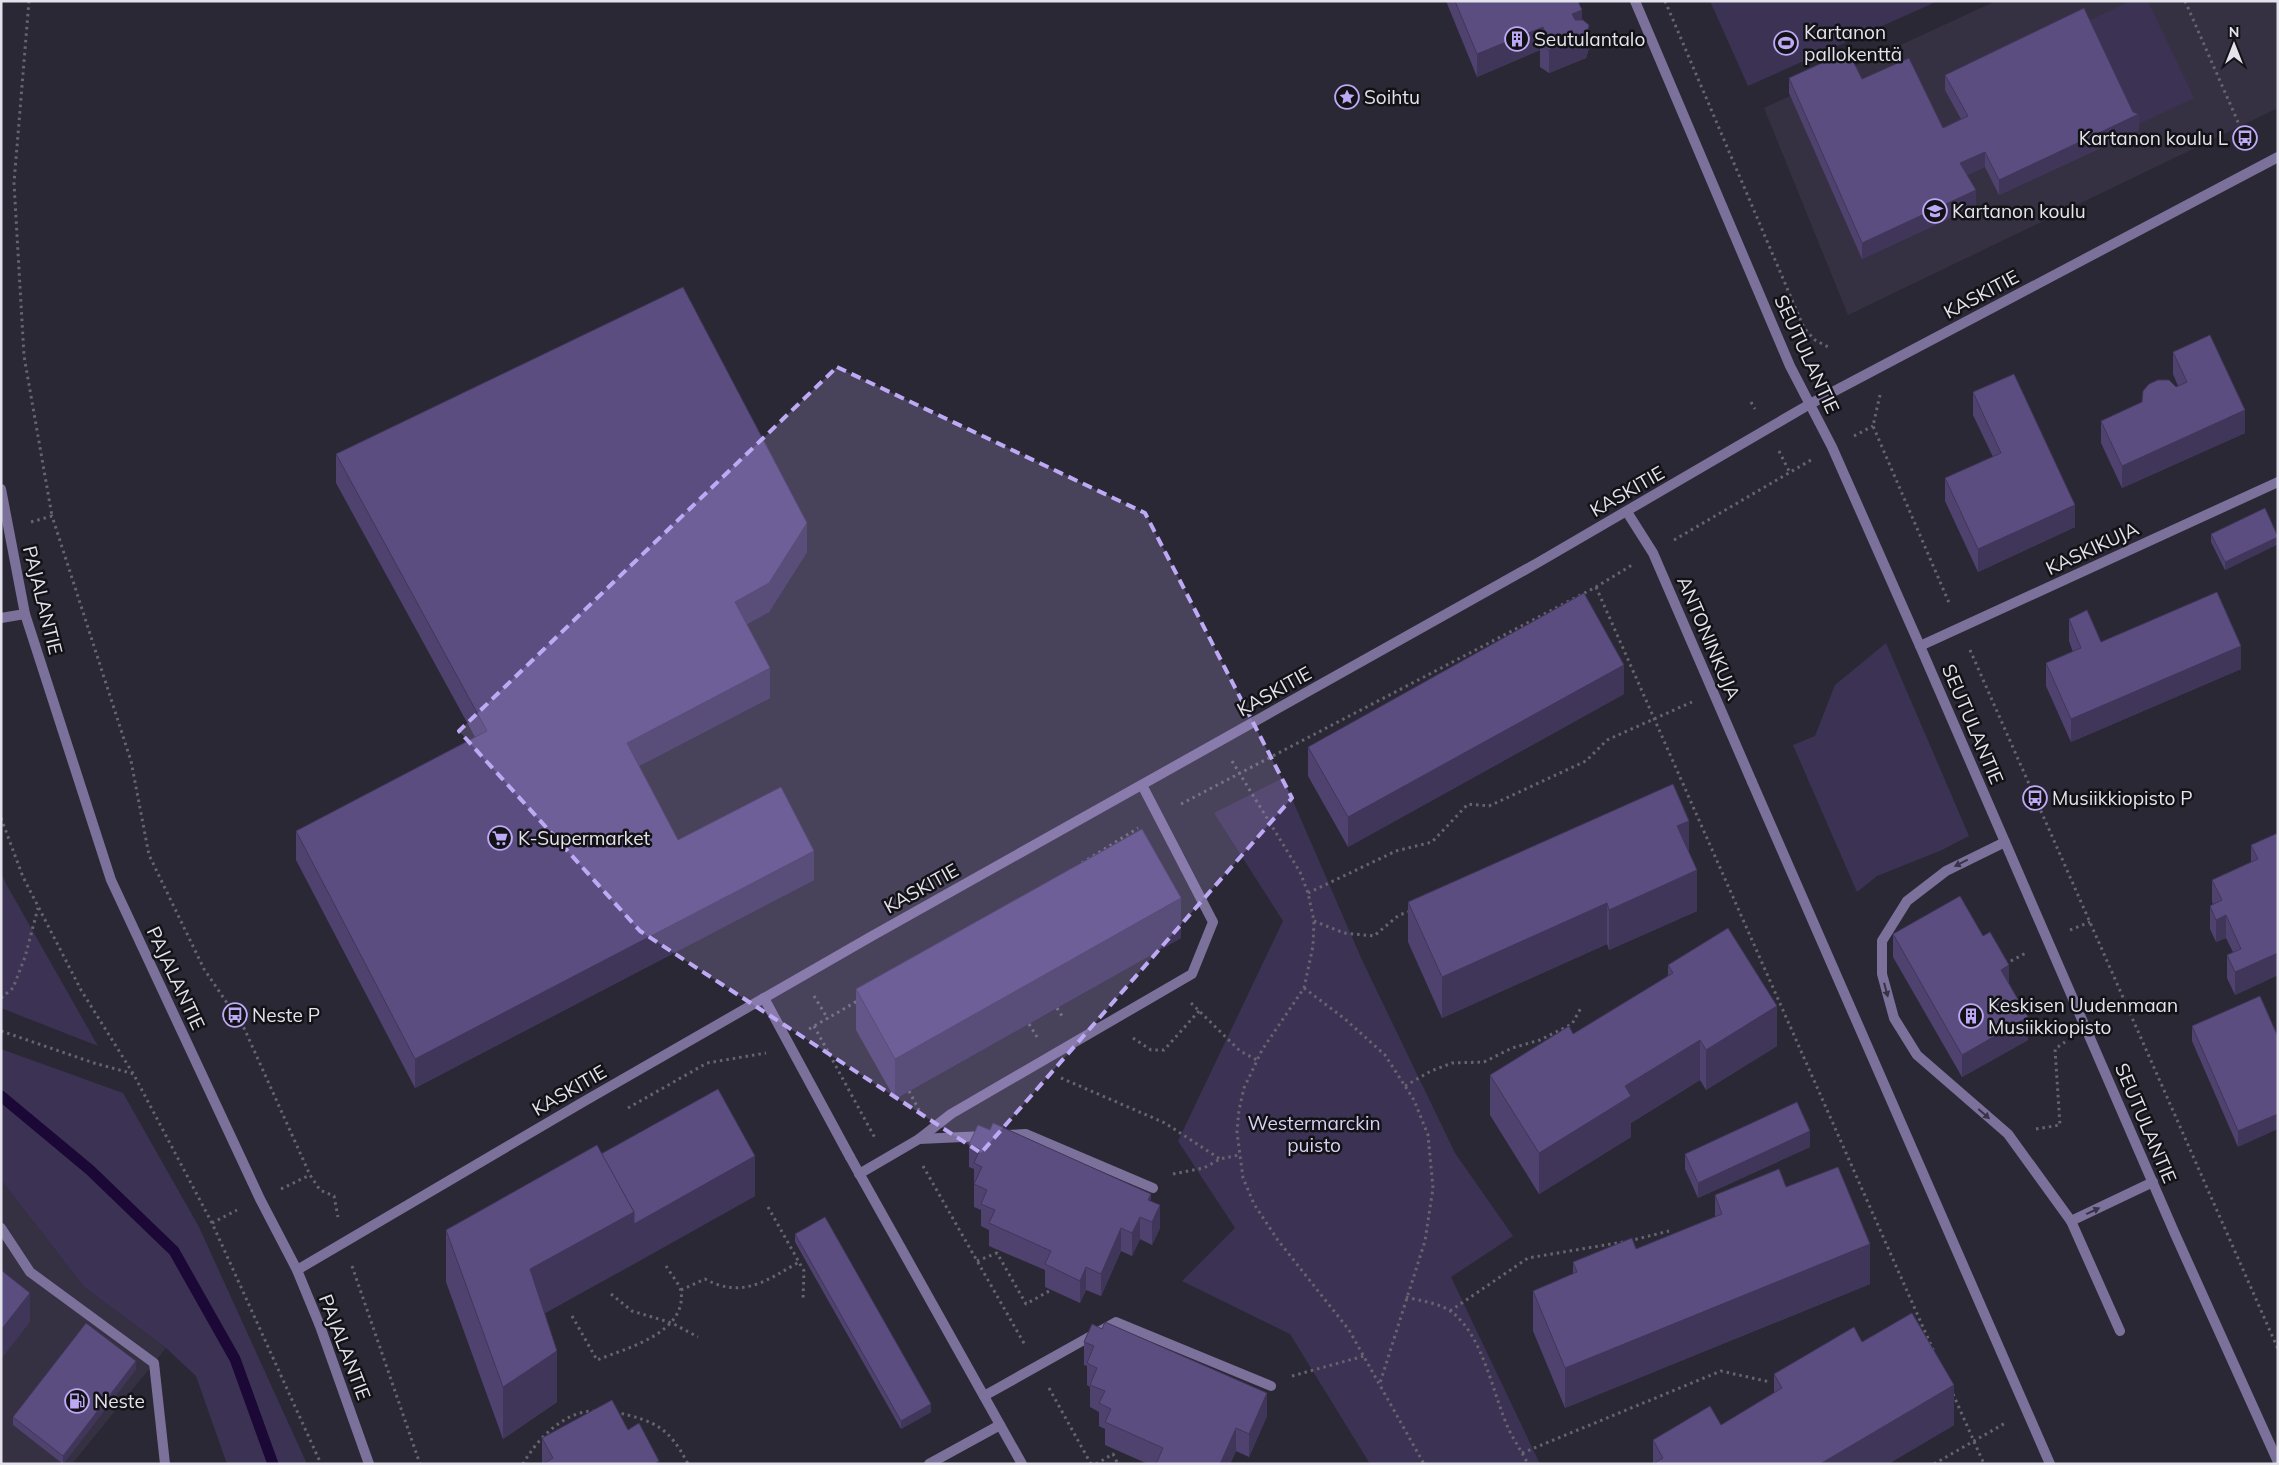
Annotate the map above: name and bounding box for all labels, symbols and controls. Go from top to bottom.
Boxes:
place label: Kartanon pallokenttä [1804,20,1902,66]
north arrow [2209,20,2259,70]
text: N [2229,23,2239,41]
building icon: Seutulantalo [1504,26,1530,52]
place label: Seutulantalo [1534,27,1645,51]
sports icon: Kartanon pallokenttä [1773,30,1799,56]
place icon: Soihtu [1334,84,1360,110]
place label: Soihtu [1364,85,1420,109]
bus stop icon: Kartanon koulu L [2232,125,2258,151]
place label: Kartanon koulu L [2079,126,2229,150]
school or university icon: Kartanon koulu [1922,198,1948,224]
place label: Kartanon koulu [1952,199,2086,223]
street label: KASKITIE [1939,264,2023,324]
street label: SEUTULANTIE [1769,291,1845,417]
street label: KASKITIE [1586,460,1668,522]
street label: KASKIKUJA [2042,516,2142,580]
street label: PAJALANTIE [18,543,68,657]
street label: ANTONINKUJA [1672,572,1746,704]
street label: SEUTULANTIE [1937,660,2009,788]
street label: KASKITIE [1232,661,1316,721]
bus stop icon: Musiikkiopisto P [2022,785,2048,811]
place label: Musiikkiopisto P [2052,786,2193,810]
supermarket icon: K-Supermarket [487,825,513,851]
place label: K-Supermarket [518,826,650,850]
street label: KASKITIE [879,858,963,918]
one-way arrow [1954,859,1969,868]
street label: PAJALANTIE [142,923,210,1033]
one-way arrow [1883,982,1891,997]
place label: Keskisen Uudenmaan Musiikkiopisto [1988,993,2178,1039]
bus stop icon: Neste P [222,1002,248,1028]
place label: Neste P [252,1003,320,1027]
building icon: Keskisen Uudenmaan Musiikkiopisto [1958,1003,1984,1029]
street label: KASKITIE [528,1059,610,1121]
street label: SEUTULANTIE [2110,1059,2182,1187]
one-way arrow [1978,1108,1991,1119]
park label: Westermarckin puisto [1247,1111,1381,1157]
one-way arrow [2086,1207,2100,1215]
street label: PAJALANTIE [314,1291,376,1403]
fuel station icon: Neste [64,1388,90,1414]
place label: Neste [94,1389,145,1413]

